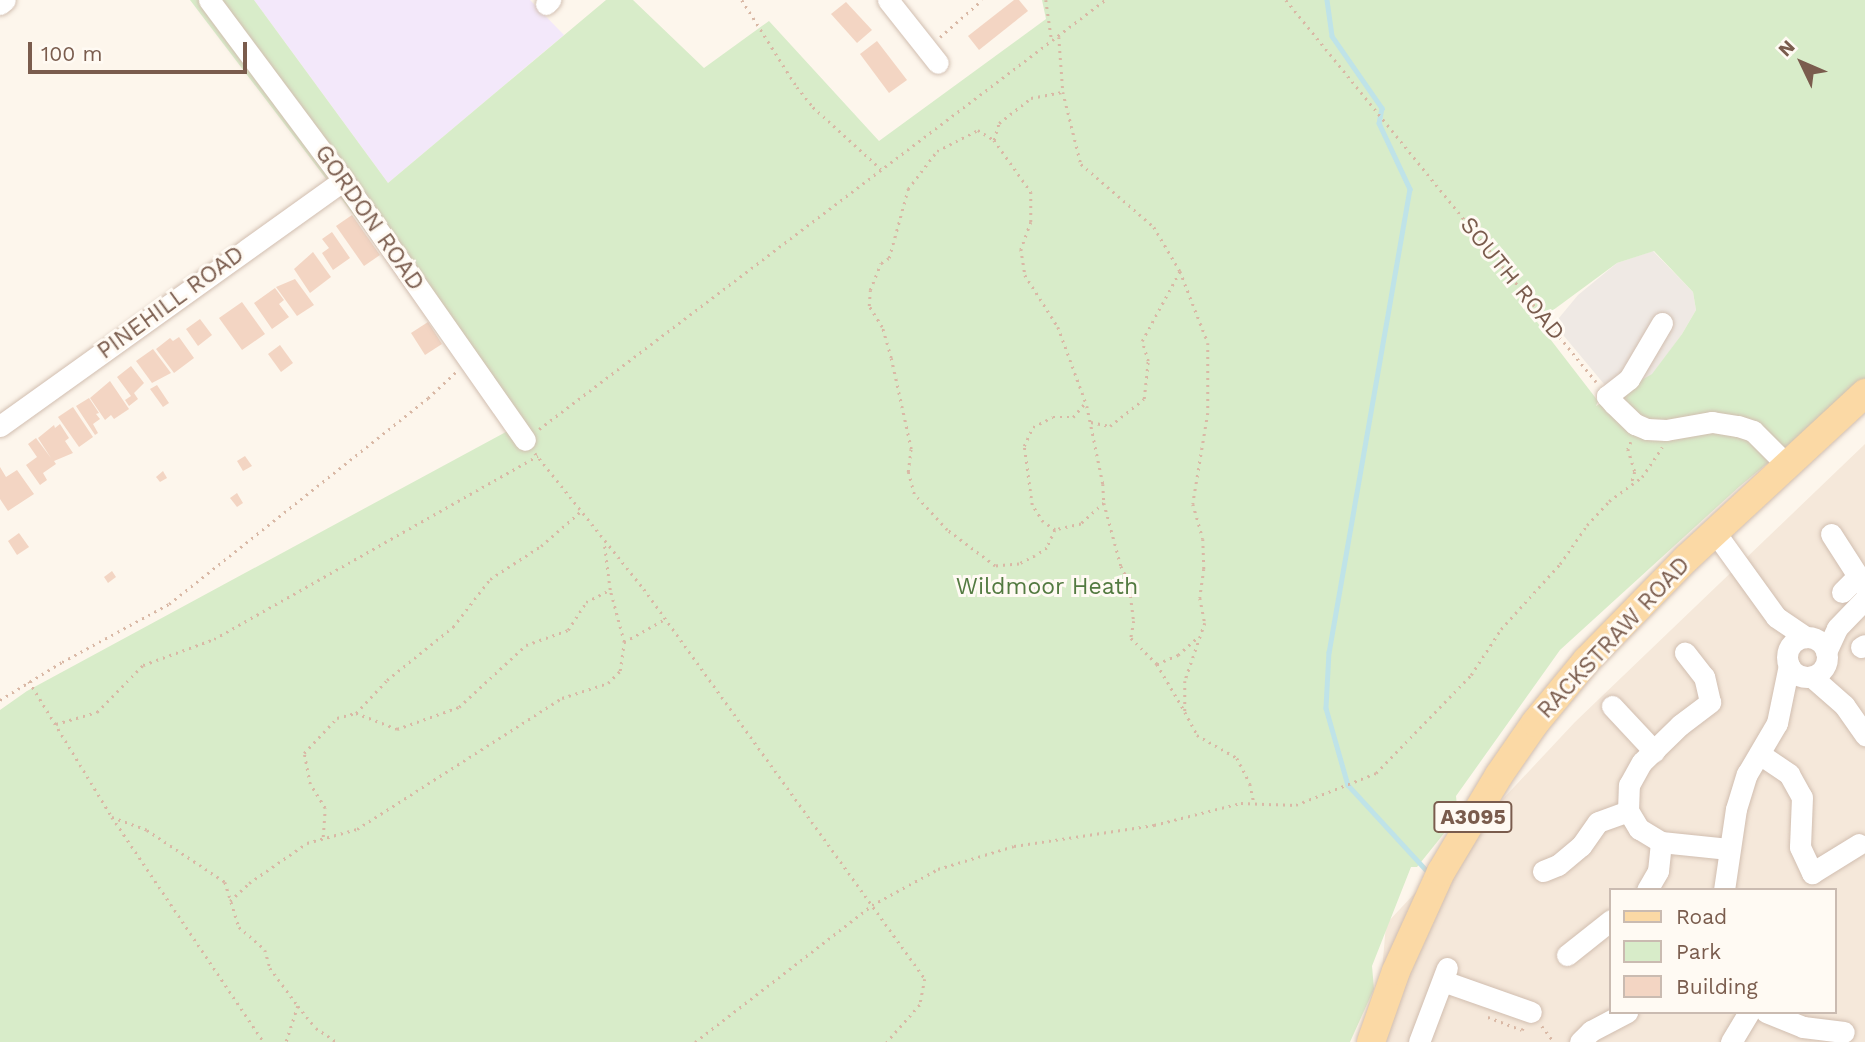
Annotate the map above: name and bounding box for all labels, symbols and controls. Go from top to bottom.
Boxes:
scale bar [32,28,250,72]
north arrow [1767,28,1837,98]
text: N [1773,35,1800,61]
text: 100 m [41,41,103,66]
street label: GORDON ROAD [309,140,429,296]
street label: SOUTH ROAD [1454,212,1570,346]
street label: PINEHILL ROAD [92,240,250,366]
street label: RACKSTRAW ROAD [1532,551,1696,725]
park label: Wildmoor Heath [956,573,1138,601]
road number: A3095 [1433,800,1513,834]
legend [1610,888,1837,1014]
text: Road [1676,904,1727,929]
text: Park [1676,939,1721,964]
text: Building [1676,974,1758,999]

